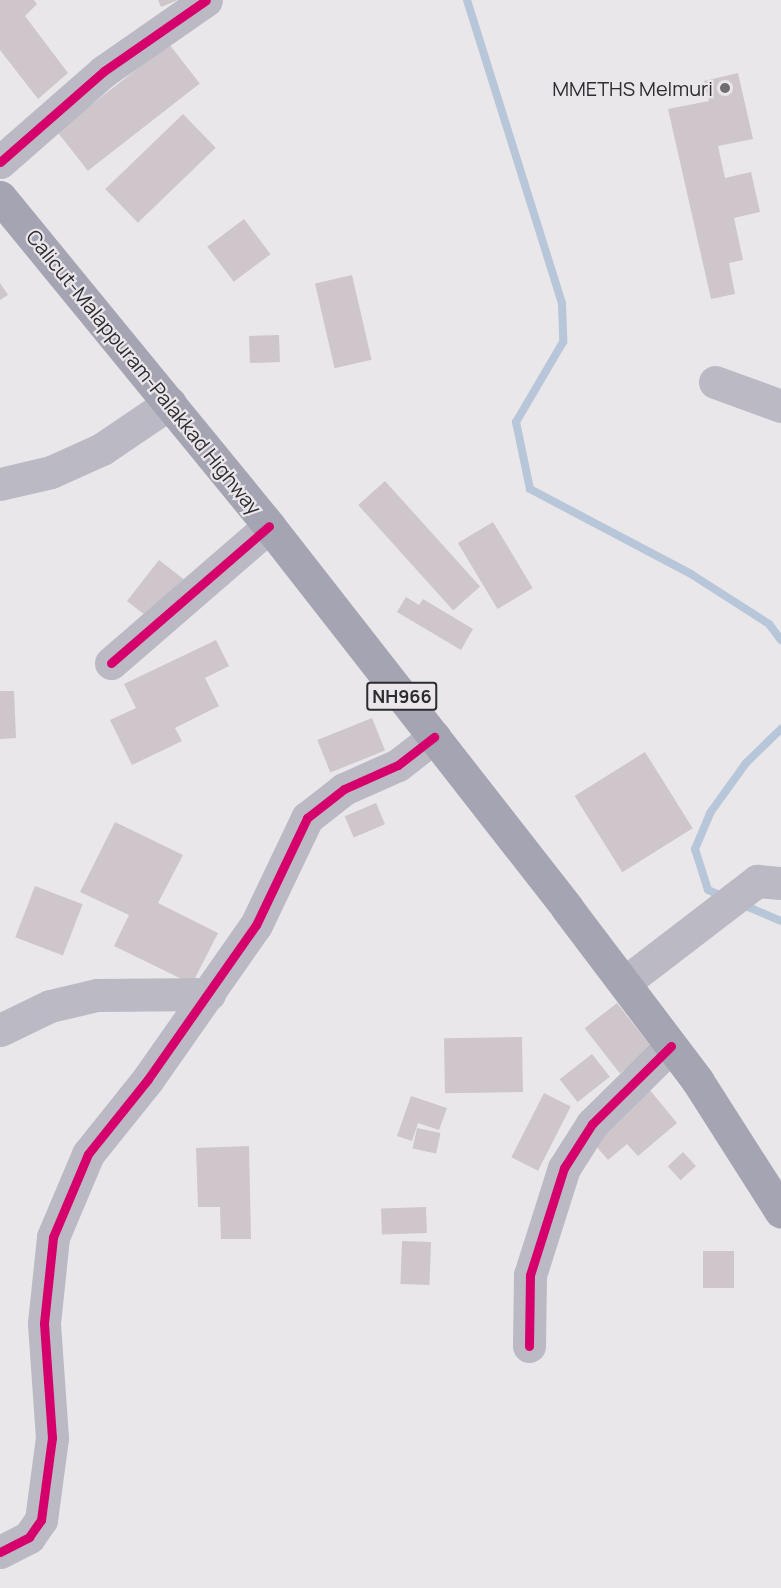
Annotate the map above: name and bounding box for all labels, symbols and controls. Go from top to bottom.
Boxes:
place label: MMETHS Melmuri [552,76,713,100]
marker: MMETHS Melmuri [718,81,732,95]
street label: Calicut-Malappuram-Palakkad Highway [21,225,267,519]
road number: NH966 [366,681,438,711]

